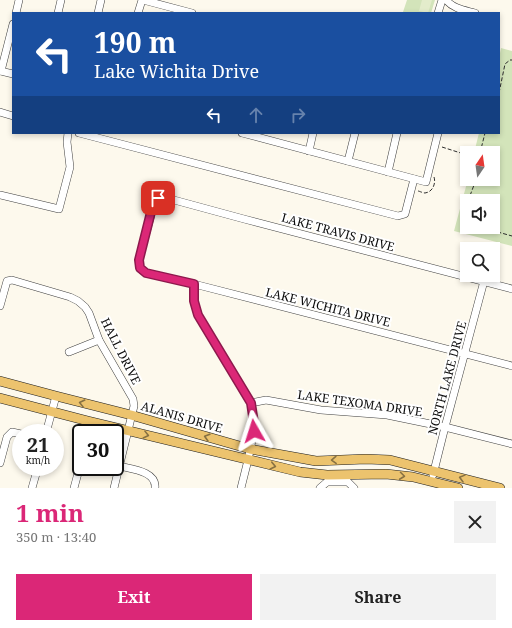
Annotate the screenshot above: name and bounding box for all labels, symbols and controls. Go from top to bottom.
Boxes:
text: 190 m [94,23,176,61]
icon: left [28,28,80,80]
text: Lake Wichita Drive [94,59,259,83]
icon: left [203,104,225,126]
icon: ahead [245,104,267,126]
icon: right [287,104,309,126]
north arrow [460,146,500,186]
map controls [460,146,500,282]
pin [141,181,175,215]
icon: arrive [147,187,169,209]
button: sound [460,194,500,234]
street label: LAKE TRAVIS DRIVE [280,209,396,255]
button: search [460,242,500,282]
street label: LAKE WICHITA DRIVE [264,283,392,331]
street label: HALL DRIVE [97,315,145,387]
street label: NORTH LAKE DRIVE [424,319,470,437]
street label: LAKE TEXOMA DRIVE [297,386,423,420]
street label: ALANIS DRIVE [139,397,225,437]
one-way arrow [79,399,86,408]
position arrow [233,410,275,452]
speed limit sign: 30 [72,424,124,476]
one-way arrow [142,430,149,439]
text: 21 [27,431,49,458]
one-way arrow [204,433,211,442]
text: km/h [26,453,50,467]
one-way arrow [331,456,337,464]
one-way arrow [269,461,276,469]
one-way arrow [399,471,405,480]
one-way arrow [459,474,466,483]
text: 1 min [16,496,84,529]
button: close [454,501,496,543]
text: 350 m · 13:40 [16,528,96,546]
button: Exit [16,574,252,620]
button: Share [260,574,496,620]

